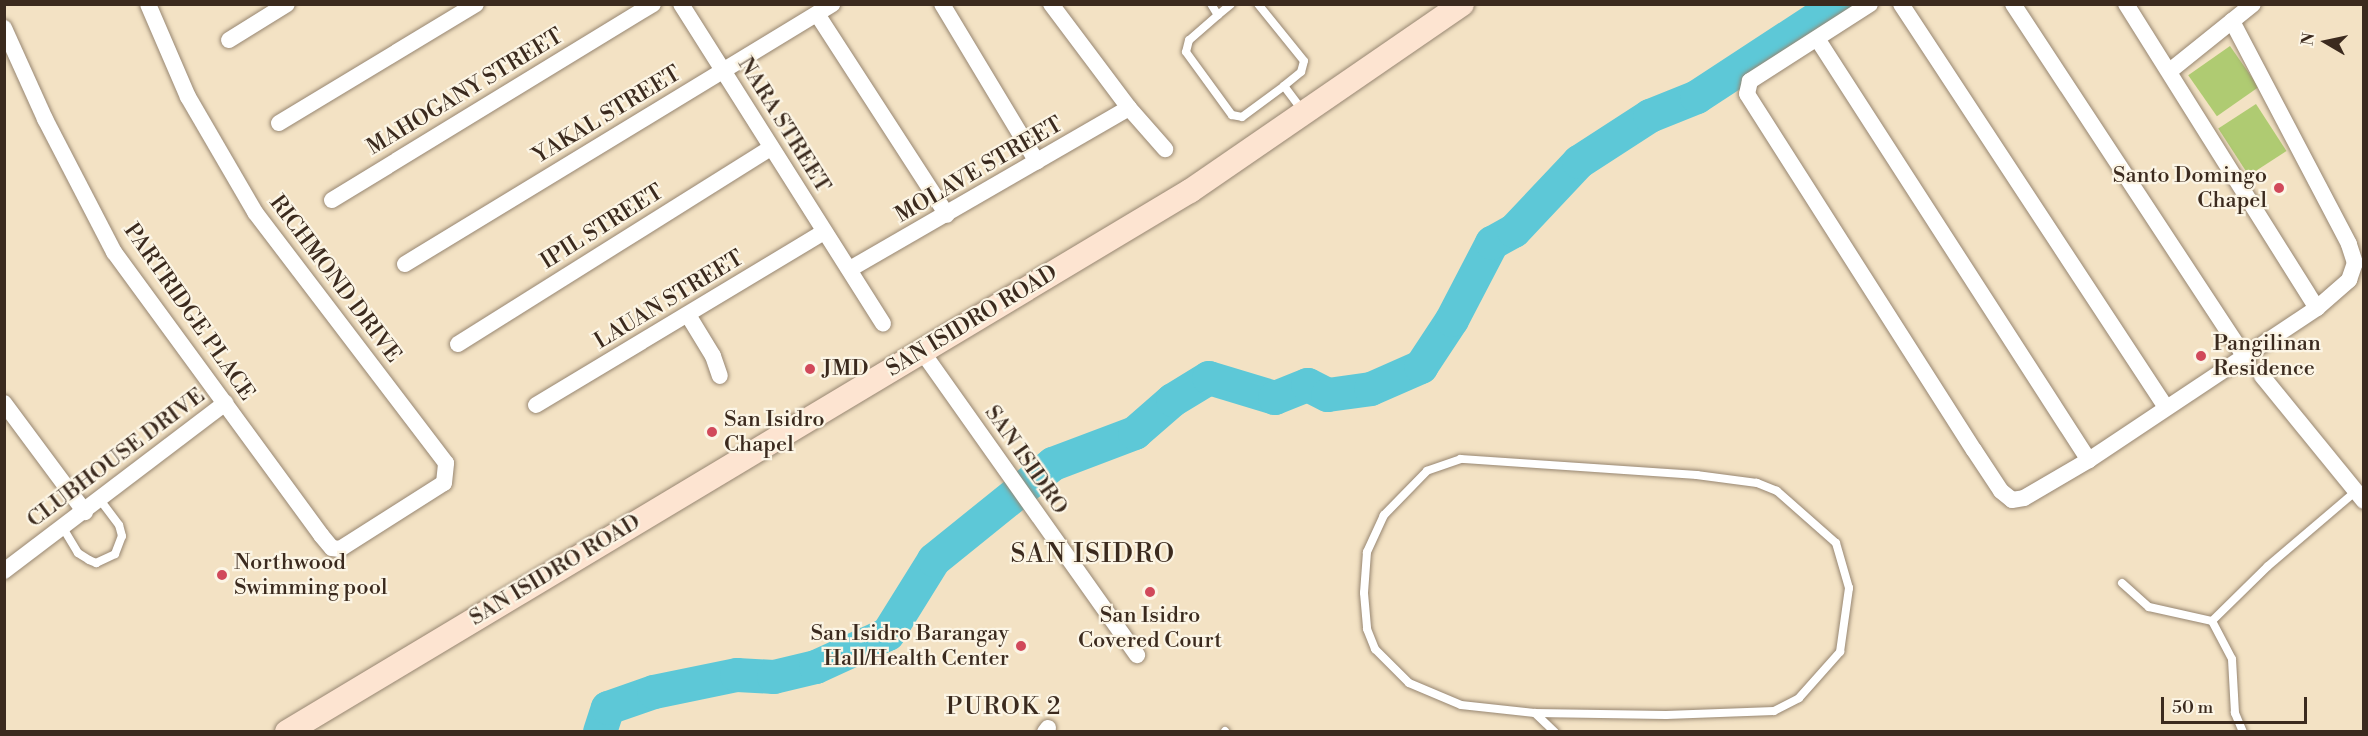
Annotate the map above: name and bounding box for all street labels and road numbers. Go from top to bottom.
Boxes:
street label: MAHOGANY STREET [362,23,568,161]
street label: NARA STREET [732,52,836,198]
street label: YAKAL STREET [528,61,686,169]
street label: MOLAVE STREET [891,111,1067,229]
street label: IPIL STREET [536,179,668,275]
street label: RICHMOND DRIVE [264,190,406,368]
street label: PARTRIDGE PLACE [118,218,260,406]
street label: LAUAN STREET [590,245,748,355]
street label: SAN ISIDRO ROAD [882,260,1062,382]
street label: CLUBHOUSE DRIVE [22,383,210,533]
street label: SAN ISIDRO [979,400,1073,520]
street label: SAN ISIDRO ROAD [465,509,645,631]

